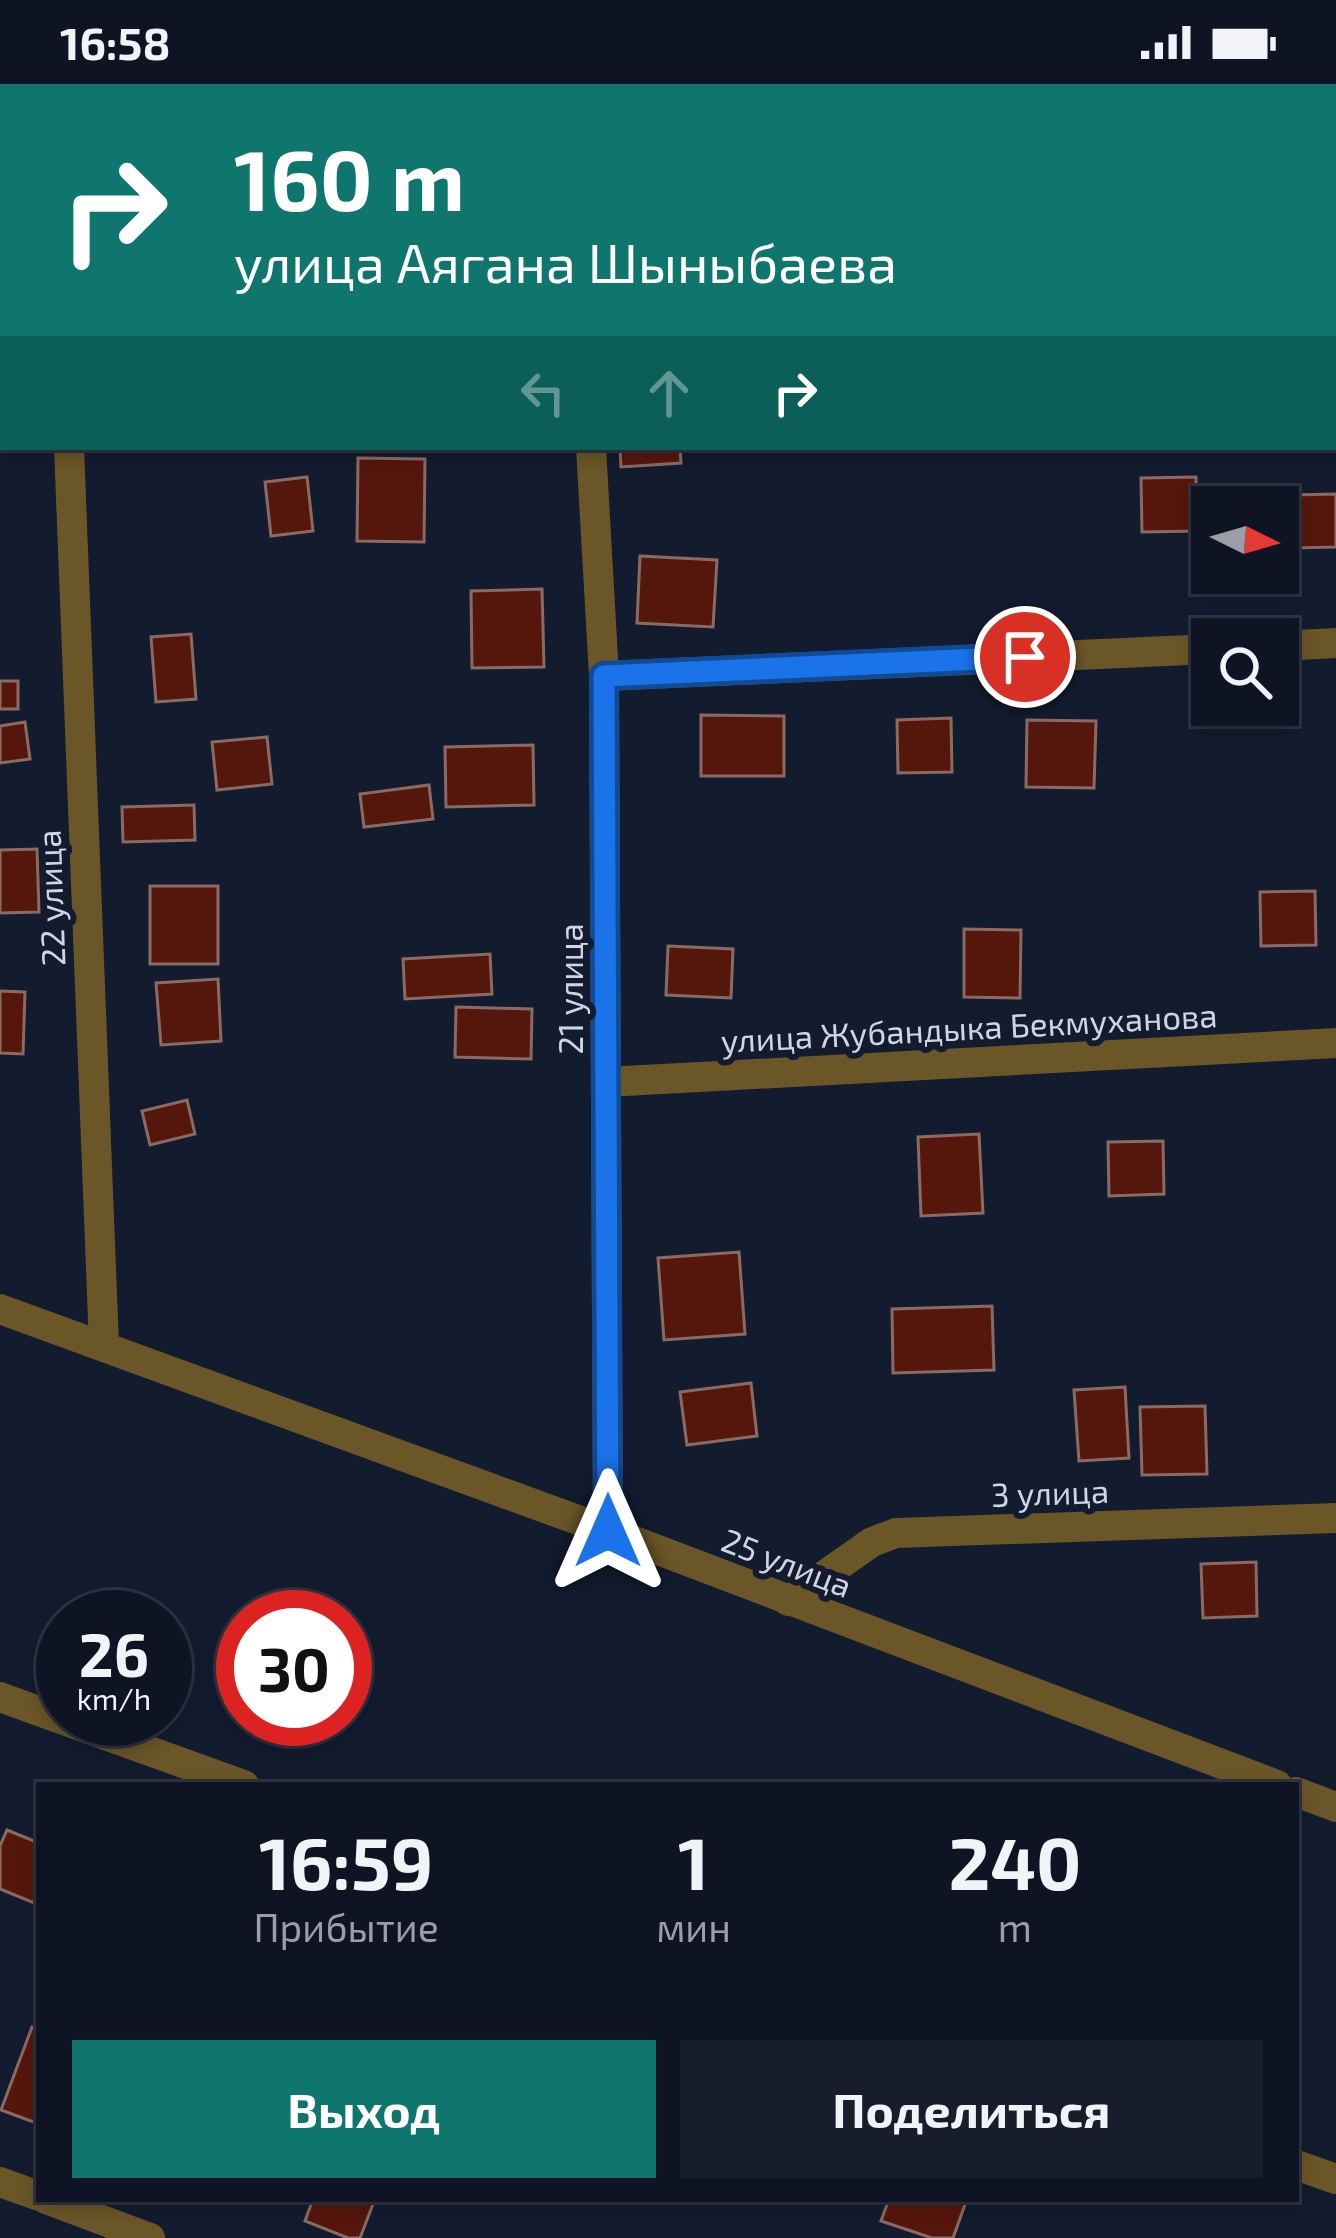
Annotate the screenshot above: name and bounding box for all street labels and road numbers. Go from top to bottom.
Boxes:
street label: 22 улица [28,829,73,967]
street label: 21 улица [550,923,591,1055]
street label: улица Жубандыка Бекмуханова [720,994,1218,1061]
street label: 3 улица [990,1470,1110,1515]
street label: 25 улица [716,1519,858,1606]

